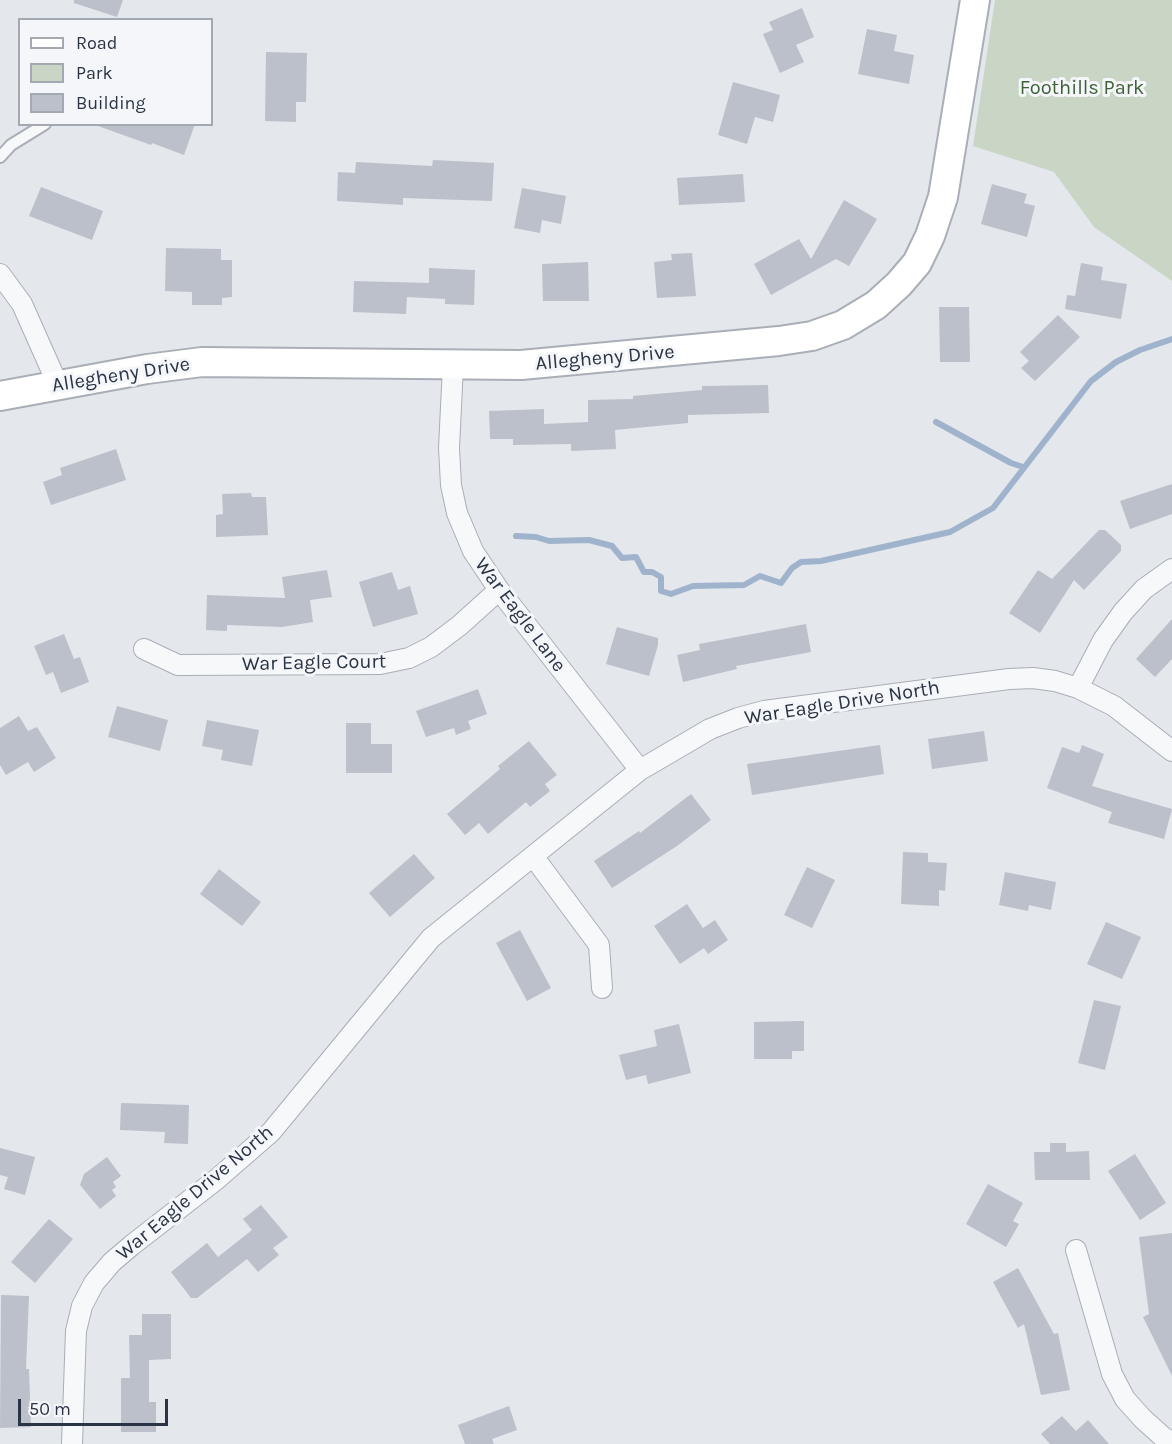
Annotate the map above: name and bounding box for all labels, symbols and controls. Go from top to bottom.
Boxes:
legend [18,18,213,126]
text: Road [76,32,117,54]
text: Park [76,62,113,84]
park label: Foothills Park [1020,76,1144,100]
text: Building [76,92,146,114]
street label: Allegheny Drive [535,340,675,376]
street label: Allegheny Drive [50,352,192,398]
street label: War Eagle Lane [469,553,571,677]
street label: War Eagle Court [242,650,386,676]
street label: War Eagle Drive North [743,676,941,730]
street label: War Eagle Drive North [112,1120,278,1266]
scale bar [21,1387,171,1425]
text: 50 m [29,1398,71,1420]

